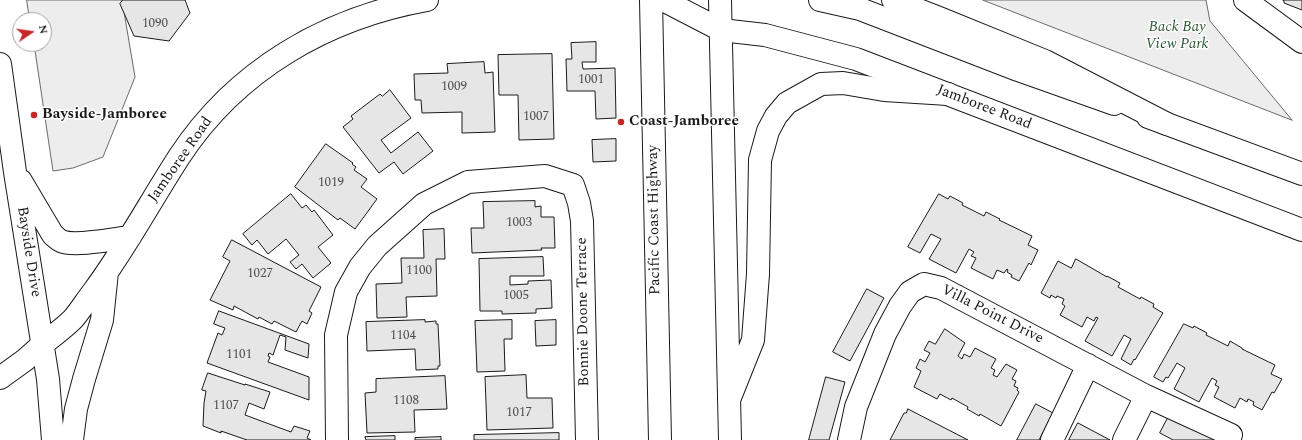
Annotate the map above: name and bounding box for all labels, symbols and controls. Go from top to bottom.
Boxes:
north arrow [12,12,52,52]
house number: 1090 [142,16,168,32]
park label: Back Bay View Park [1145,19,1209,54]
text: N [34,23,52,36]
house number: 1001 [578,72,604,88]
house number: 1009 [441,79,467,95]
street label: Jamboree Road [934,82,1034,134]
place label: Bayside-Jamboree [42,106,167,124]
house number: 1007 [523,109,549,125]
marker: Bayside-Jamboree [29,110,39,120]
place label: Coast-Jamboree [629,113,739,131]
street label: Jamboree Road [145,114,217,206]
marker: Coast-Jamboree [616,117,626,127]
street label: Pacific Coast Highway [645,145,665,295]
house number: 1019 [318,175,344,191]
street label: Bayside Drive [12,205,44,299]
house number: 1003 [506,215,532,231]
street label: Bonnie Doone Terrace [574,237,594,387]
house number: 1100 [406,263,432,279]
house number: 1027 [247,266,273,282]
street label: Villa Point Drive [938,281,1046,349]
house number: 1005 [503,288,529,304]
house number: 1104 [390,328,416,344]
house number: 1101 [226,347,252,363]
house number: 1108 [393,393,419,409]
house number: 1107 [213,398,239,414]
house number: 1017 [506,405,532,421]

